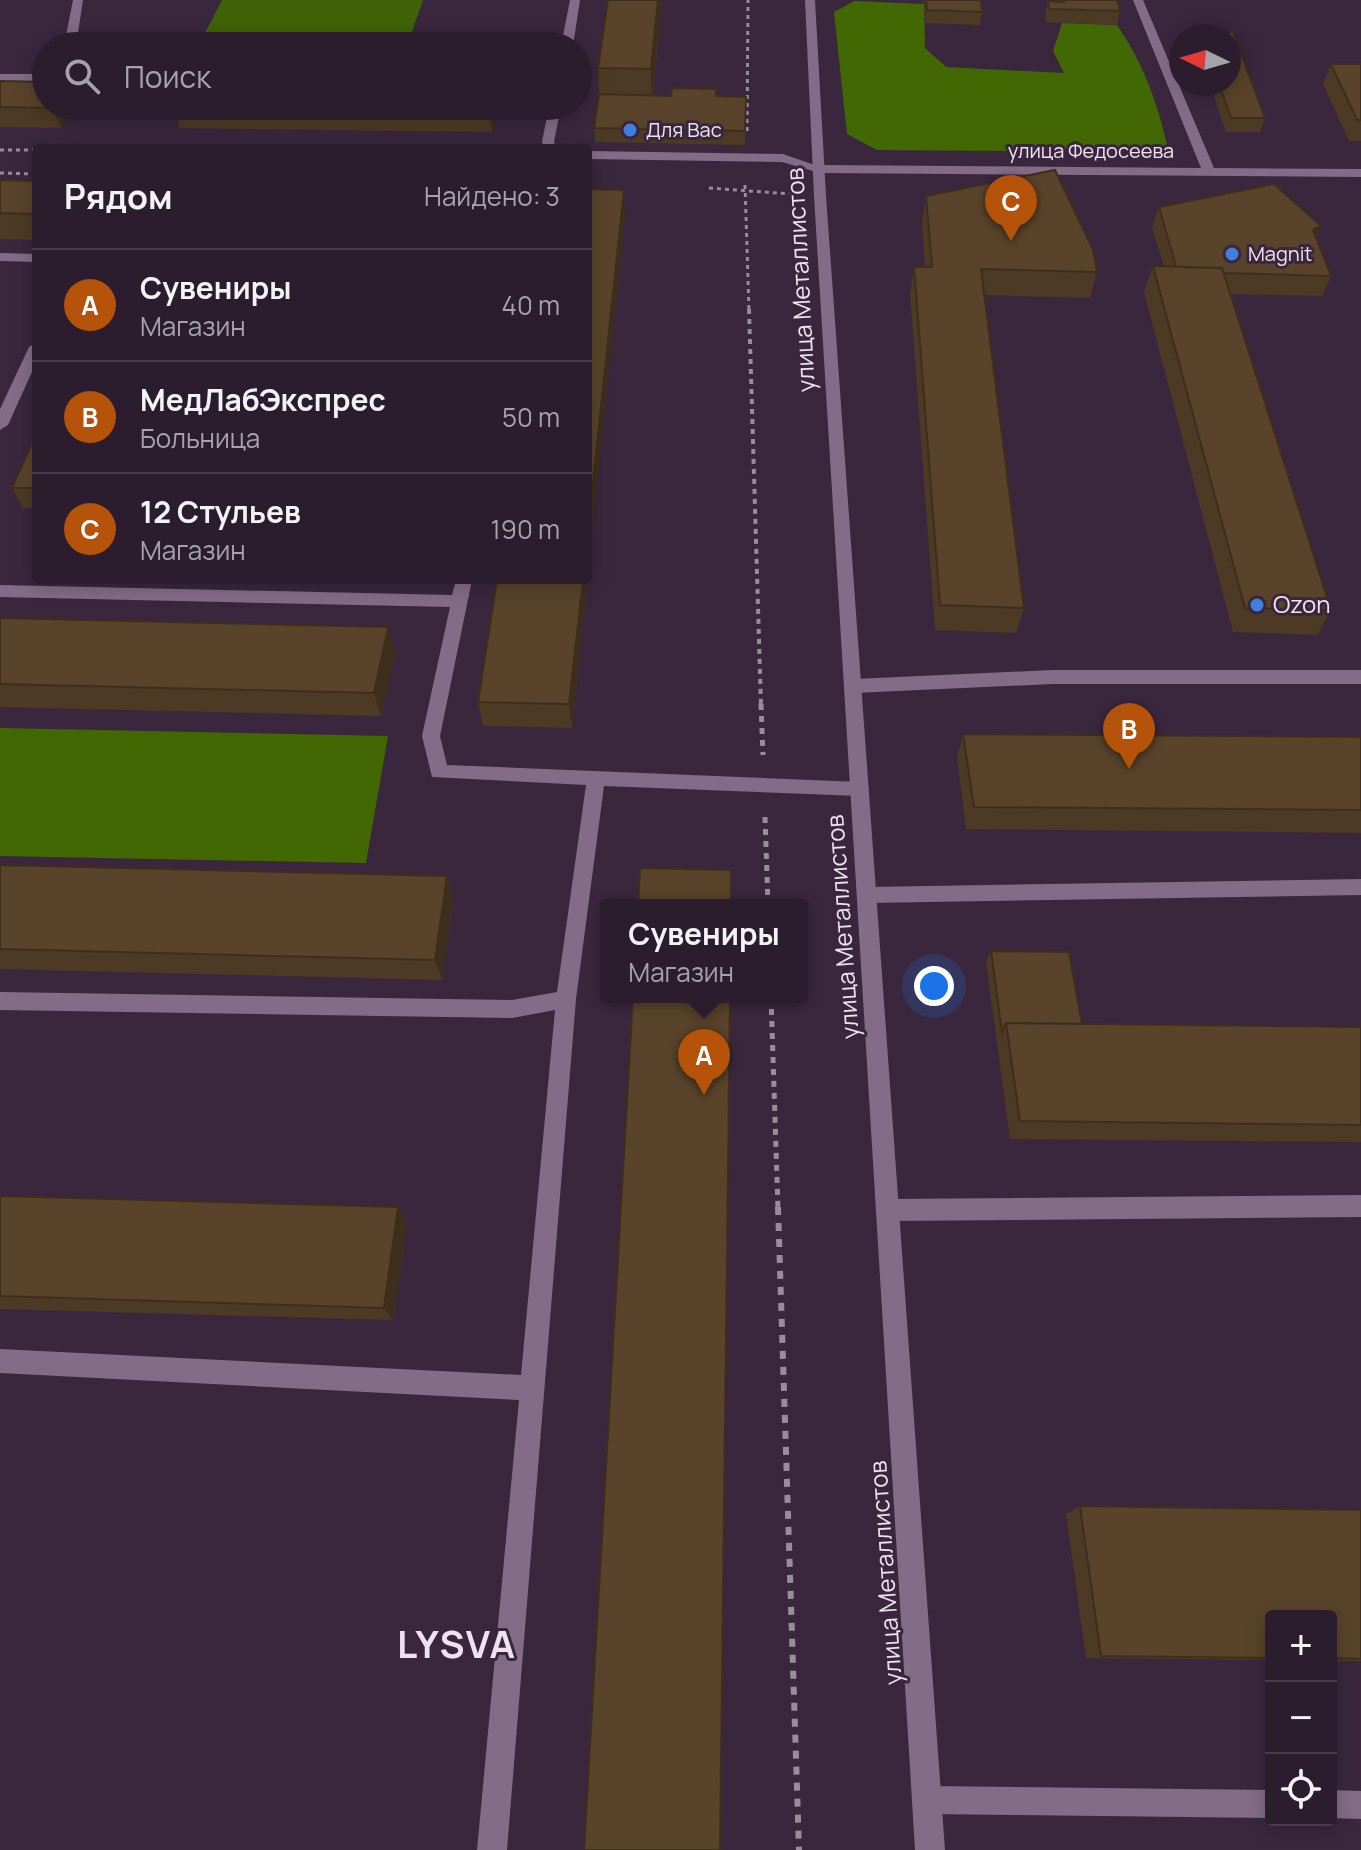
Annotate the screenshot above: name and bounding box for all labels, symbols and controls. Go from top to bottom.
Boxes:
north arrow [1169,24,1241,96]
search box [32,32,592,120]
icon: search [60,54,104,98]
text: Поиск [124,56,211,97]
place label: Для Вас [646,116,722,143]
marker: Для Вас [621,121,639,139]
street label: улица Федосеева [1008,137,1174,164]
street label: улица Металлистов [777,167,822,393]
text: Рядом [64,173,173,219]
pin: C [985,175,1037,241]
text: Найдено: 3 [424,178,560,214]
place label: Magnit [1248,240,1312,267]
marker: Magnit [1223,245,1241,263]
text: Сувениры [140,267,291,308]
text: A [81,287,99,323]
text: 40 m [502,287,560,323]
text: Магазин [140,308,246,344]
text: МедЛабЭкспрес [140,379,386,420]
text: B [82,399,98,435]
text: 50 m [502,399,560,435]
text: Больница [140,420,260,456]
text: 12 Стульев [140,491,301,532]
text: C [80,511,100,547]
text: 190 m [491,511,560,547]
text: Магазин [140,532,246,568]
place label: Ozon [1273,587,1331,620]
marker: Ozon [1248,596,1266,614]
pin: B [1103,703,1155,769]
street label: улица Металлистов [817,814,866,1040]
popup [600,899,808,1003]
text: Сувениры [628,913,780,954]
text: Магазин [628,954,734,990]
your location [914,966,954,1006]
pin: A [678,1029,730,1095]
street label: улица Металлистов [860,1460,909,1686]
map controls [1265,1610,1337,1826]
button: + [1265,1610,1337,1682]
district label: LYSVA [397,1617,517,1669]
button: − [1265,1682,1337,1754]
button: locate [1265,1754,1337,1826]

